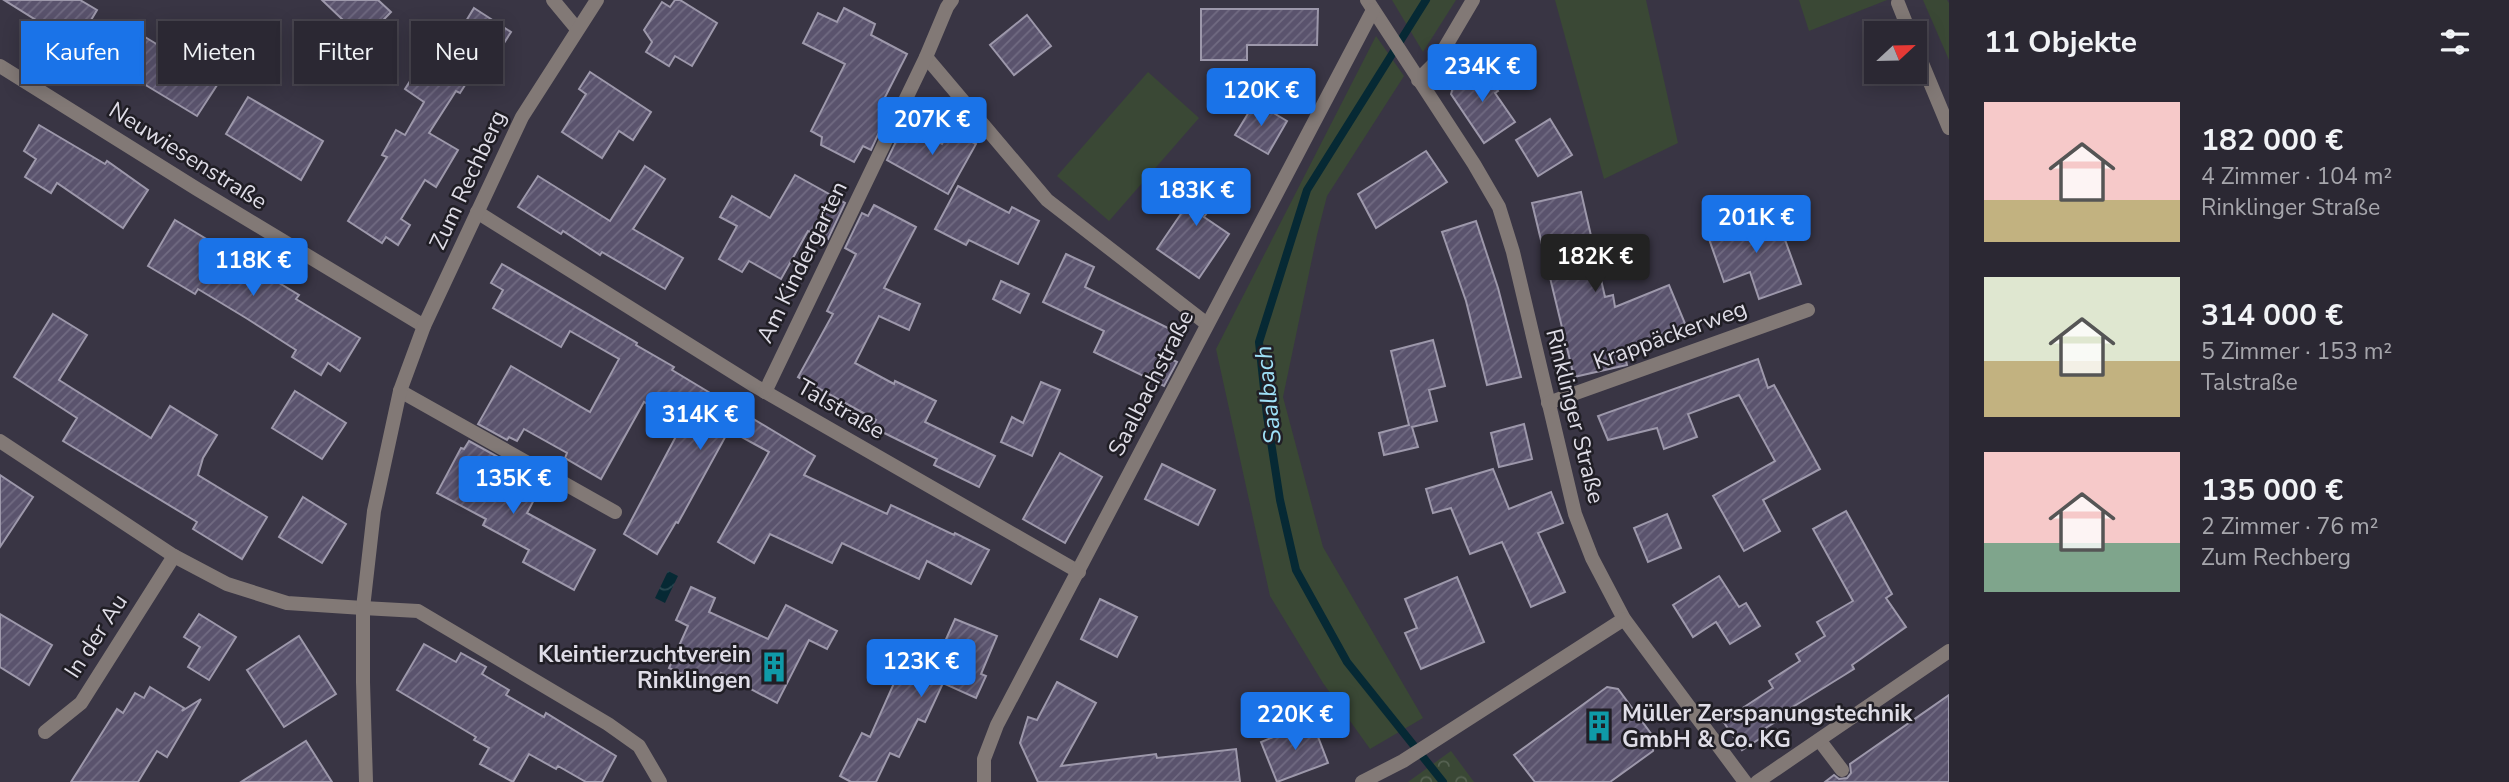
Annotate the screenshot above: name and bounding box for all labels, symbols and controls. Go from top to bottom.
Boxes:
chip: Kaufen [21,21,144,84]
chip: Mieten [158,21,280,84]
chip: Filter [294,21,397,84]
chip: Neu [411,21,503,84]
north arrow [1864,21,1927,84]
map controls [1864,21,1927,84]
text: 11 Objekte [1984,22,2137,63]
icon: filters [2436,23,2474,61]
pin: 234K € [1425,44,1539,104]
text: 234K € [1444,51,1520,82]
pin: 120K € [1204,68,1318,128]
text: 120K € [1223,75,1299,106]
street label: Neuwiesenstraße [103,95,273,217]
pin: 207K € [875,97,989,157]
text: 207K € [894,104,970,135]
street label: Zum Rechberg [422,105,514,255]
text: 182 000 € [2201,120,2343,161]
icon: home [2040,130,2124,214]
text: 4 Zimmer · 104 m² [2201,161,2392,192]
pin: 183K € [1139,168,1253,228]
text: 183K € [1158,175,1234,206]
street label: Am Kindergarten [749,176,855,348]
text: Rinklinger Straße [2201,192,2380,223]
pin: 201K € [1699,196,1813,255]
text: 201K € [1718,202,1794,233]
pin: 182K € [1538,234,1652,294]
pin: 118K € [196,238,310,298]
text: 182K € [1557,241,1633,272]
text: 118K € [215,245,291,276]
street label: Krappäckerweg [1589,293,1751,377]
text: 314 000 € [2201,295,2343,336]
street label: Saalbachstraße [1101,305,1201,461]
icon: home [2040,305,2124,389]
street label: Rinklinger Straße [1538,325,1612,507]
text: 5 Zimmer · 153 m² [2201,336,2392,367]
water label: Saalbach [1247,344,1289,446]
text: Talstraße [2201,367,2298,398]
street label: Talstraße [791,371,891,447]
pin: 314K € [643,392,757,452]
text: 314K € [662,399,738,430]
pin: 135K € [456,456,570,516]
text: 135K € [475,463,551,494]
text: 135 000 € [2201,470,2343,511]
icon: home [2040,480,2124,564]
text: 2 Zimmer · 76 m² [2201,511,2378,542]
text: Zum Rechberg [2201,542,2351,573]
street label: In der Au [57,588,135,684]
place label: Kleintierzuchtverein Rinklingen [538,639,751,696]
pin: 123K € [864,640,978,699]
text: 123K € [883,646,959,677]
building icon: Kleintierzuchtverein Rinklingen [757,650,791,684]
pin: 220K € [1238,692,1352,752]
place label: Müller Zerspanungstechnik GmbH & Co. KG [1622,698,1913,755]
text: 220K € [1257,699,1333,730]
building icon: Müller Zerspanungstechnik GmbH & Co. KG [1582,709,1616,743]

